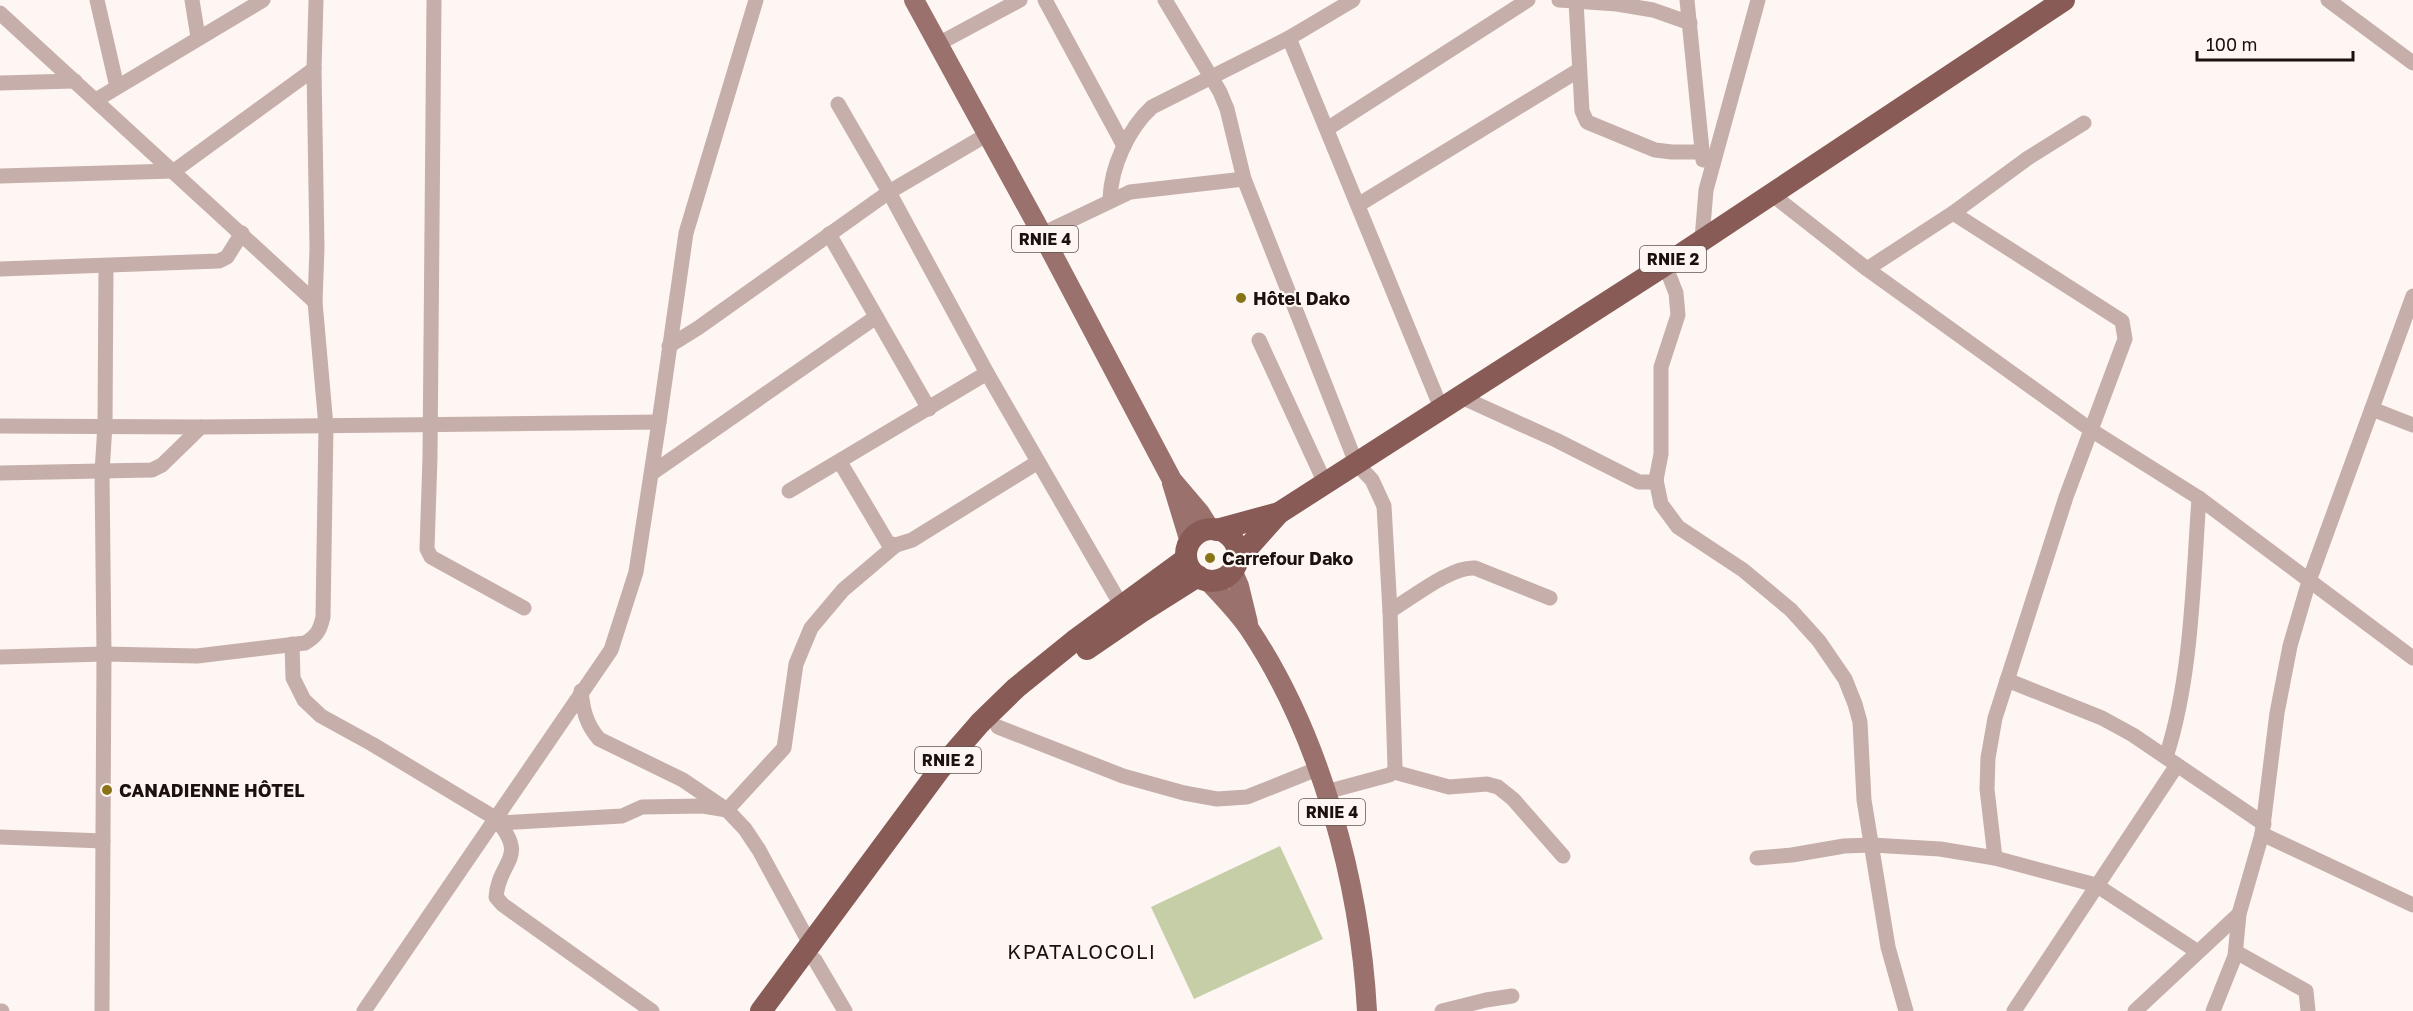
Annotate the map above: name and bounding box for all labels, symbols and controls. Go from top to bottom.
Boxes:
scale bar [2197,24,2353,62]
text: 100 m [2206,33,2257,55]
road number: RNIE 4 [1012,226,1078,252]
road number: RNIE 2 [1640,246,1706,272]
place label: Hôtel Dako [1253,287,1350,309]
marker: Hôtel Dako [1234,291,1248,305]
place label: Carrefour Dako [1222,547,1353,569]
marker: Carrefour Dako [1203,551,1217,565]
road number: RNIE 2 [915,747,981,773]
place label: CANADIENNE HÔTEL [119,779,305,801]
marker: CANADIENNE HÔTEL [100,783,114,797]
road number: RNIE 4 [1299,799,1365,825]
district label: KPATALOCOLI [1007,939,1157,963]

